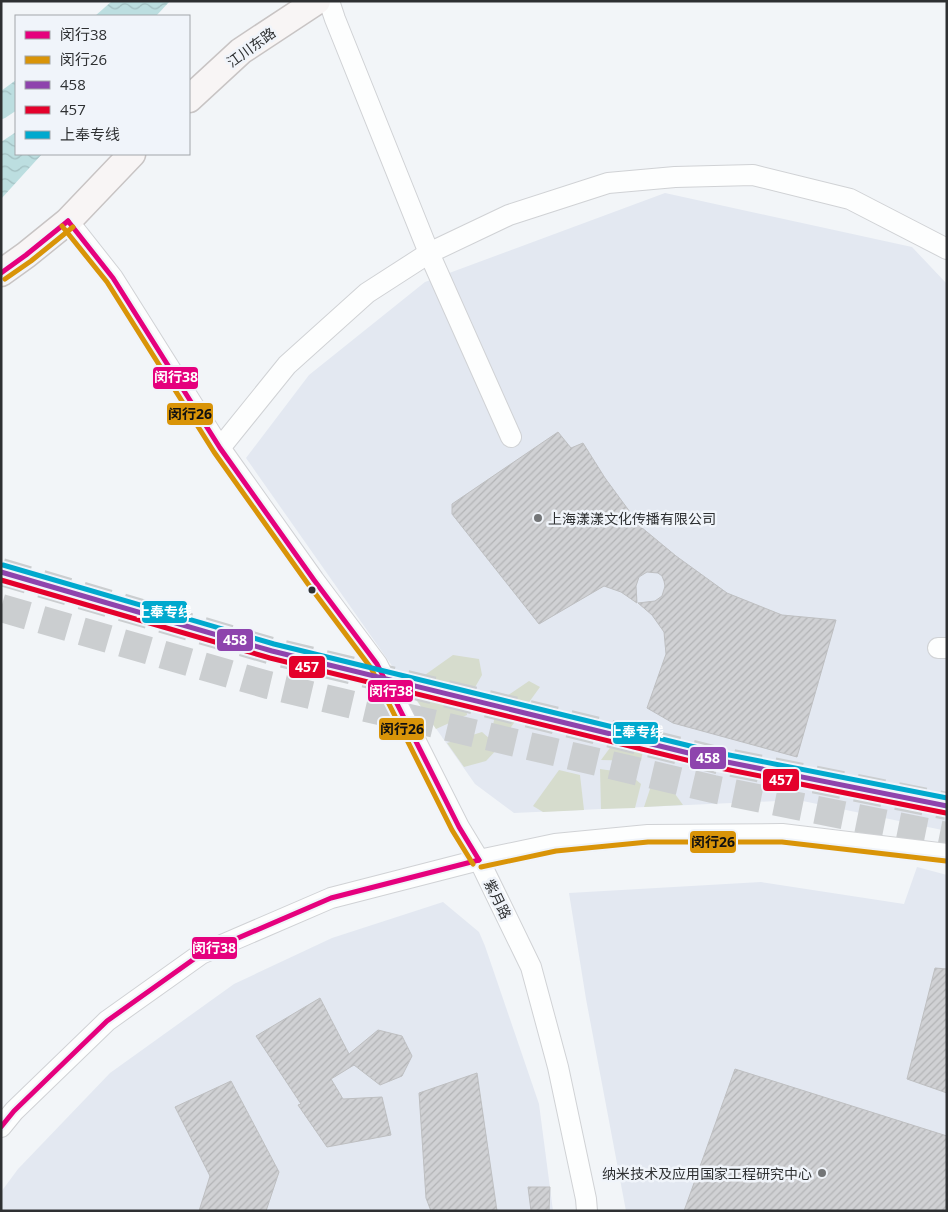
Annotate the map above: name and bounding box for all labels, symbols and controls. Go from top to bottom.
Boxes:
legend [15,15,190,155]
street label: 江川东路 [223,23,279,71]
text: 闵行38 [60,24,107,44]
text: 闵行26 [60,49,107,69]
text: 458 [60,74,86,94]
text: 457 [60,99,86,119]
text: 上奉专线 [60,124,120,144]
line badge: 闵行38 [152,366,199,390]
text: 闵行38 [154,367,198,386]
line badge: 闵行26 [166,402,214,426]
text: 闵行26 [168,404,212,423]
place label: 上海漾漾文化传播有限公司 [548,509,716,528]
marker: 上海漾漾文化传播有限公司 [532,512,544,524]
unlabelled marker [307,585,317,595]
line badge: 上奉专线 [141,600,188,624]
text: 上奉专线 [136,602,192,621]
line badge: 458 [216,628,254,652]
text: 458 [223,630,247,649]
line badge: 457 [288,655,326,679]
text: 457 [295,657,319,676]
line badge: 闵行38 [367,679,414,703]
text: 闵行38 [369,681,413,700]
line badge: 闵行26 [378,717,425,741]
text: 闵行26 [380,719,424,738]
line badge: 上奉专线 [612,721,659,745]
text: 上奉专线 [608,722,664,741]
line badge: 458 [689,746,727,770]
text: 458 [696,748,720,767]
line badge: 457 [762,768,800,792]
text: 457 [769,770,793,789]
line badge: 闵行26 [689,830,737,854]
text: 闵行26 [691,832,735,851]
street label: 紫月路 [480,876,516,922]
line badge: 闵行38 [191,936,238,960]
text: 闵行38 [192,938,236,957]
place label: 纳米技术及应用国家工程研究中心 [602,1164,812,1183]
marker: 纳米技术及应用国家工程研究中心 [816,1167,828,1179]

